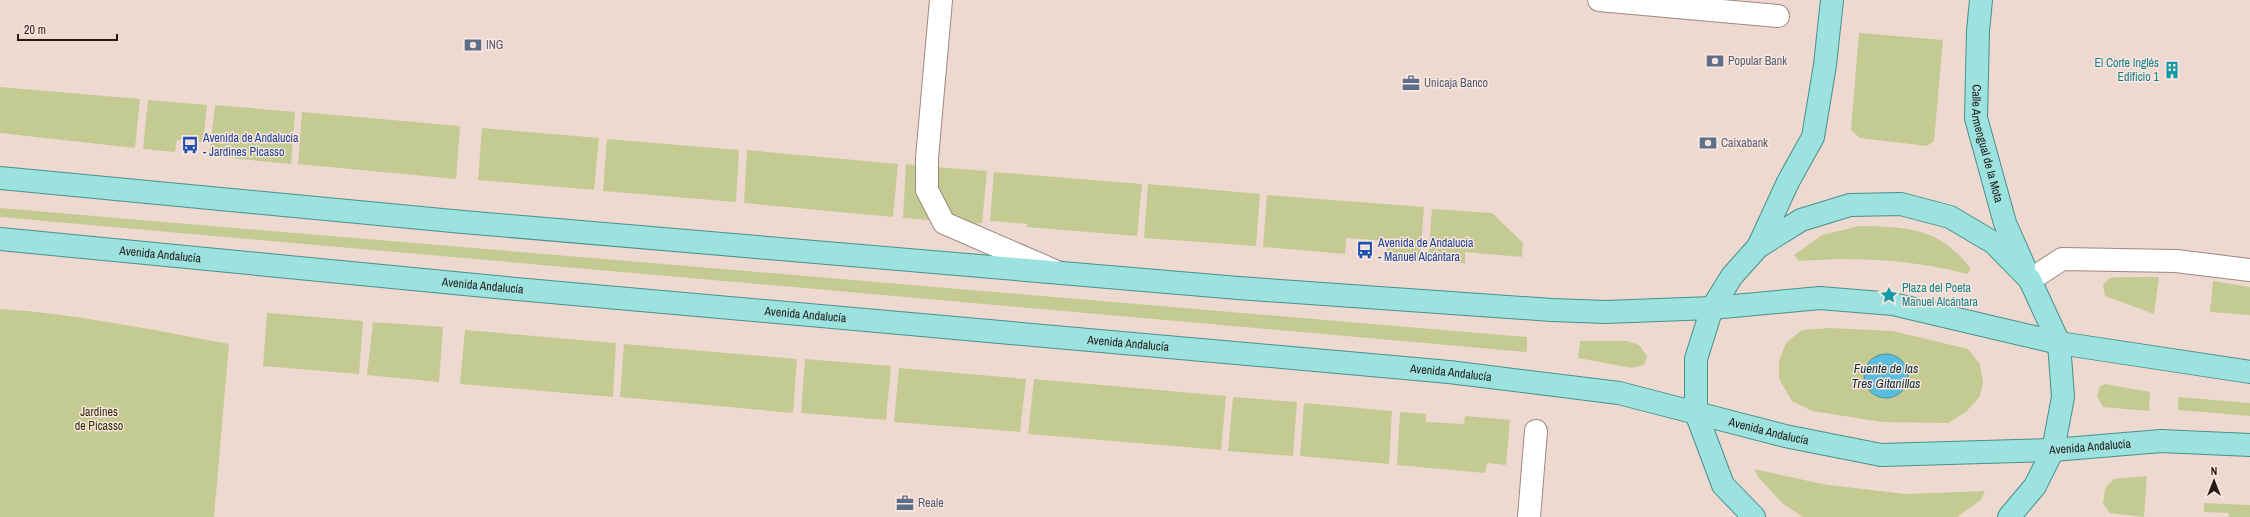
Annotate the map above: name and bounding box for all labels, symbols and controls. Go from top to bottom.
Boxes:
scale bar [18,16,117,42]
text: 20 m [24,22,46,38]
bank icon: ING [463,35,483,55]
place label: ING [486,37,504,53]
bank icon: Popular Bank [1705,51,1725,71]
place label: Popular Bank [1728,53,1787,69]
place label: El Corte Inglés Edificio 1 [2094,55,2160,85]
building icon: El Corte Inglés Edificio 1 [2162,60,2182,80]
office icon: Unicaja Banco [1401,73,1421,93]
place label: Unicaja Banco [1424,75,1488,91]
street label: Calle Armengual de la Mota [1968,84,2007,205]
place label: Avenida de Andalucía - Jardines Picasso [202,130,299,160]
bank icon: Caixabank [1698,133,1718,153]
bus stop icon: Avenida de Andalucía - Jardines Picasso [180,135,200,155]
place label: Caixabank [1721,135,1768,151]
place label: Avenida de Andalucía - Manuel Alcántara [1377,235,1474,265]
bus stop icon: Avenida de Andalucía - Manuel Alcántara [1355,240,1375,260]
street label: Avenida Andalucía [118,243,202,266]
street label: Avenida Andalucía [440,274,525,298]
place label: Plaza del Poeta Manuel Alcántara [1902,280,1979,310]
place icon: Plaza del Poeta Manuel Alcántara [1879,285,1899,305]
street label: Avenida Andalucía [763,303,848,326]
street label: Avenida Andalucía [1086,332,1170,355]
street label: Avenida Andalucía [1408,360,1493,385]
water label: Fuente de las Tres Gitanillas [1852,360,1920,392]
park label: Jardines de Picasso [75,404,123,434]
street label: Avenida Andalucía [1726,413,1811,449]
street label: Avenida Andalucía [2048,435,2132,458]
north arrow [2194,461,2234,501]
text: N [2211,464,2217,478]
office icon: Reale [895,493,915,513]
place label: Reale [918,495,944,511]

